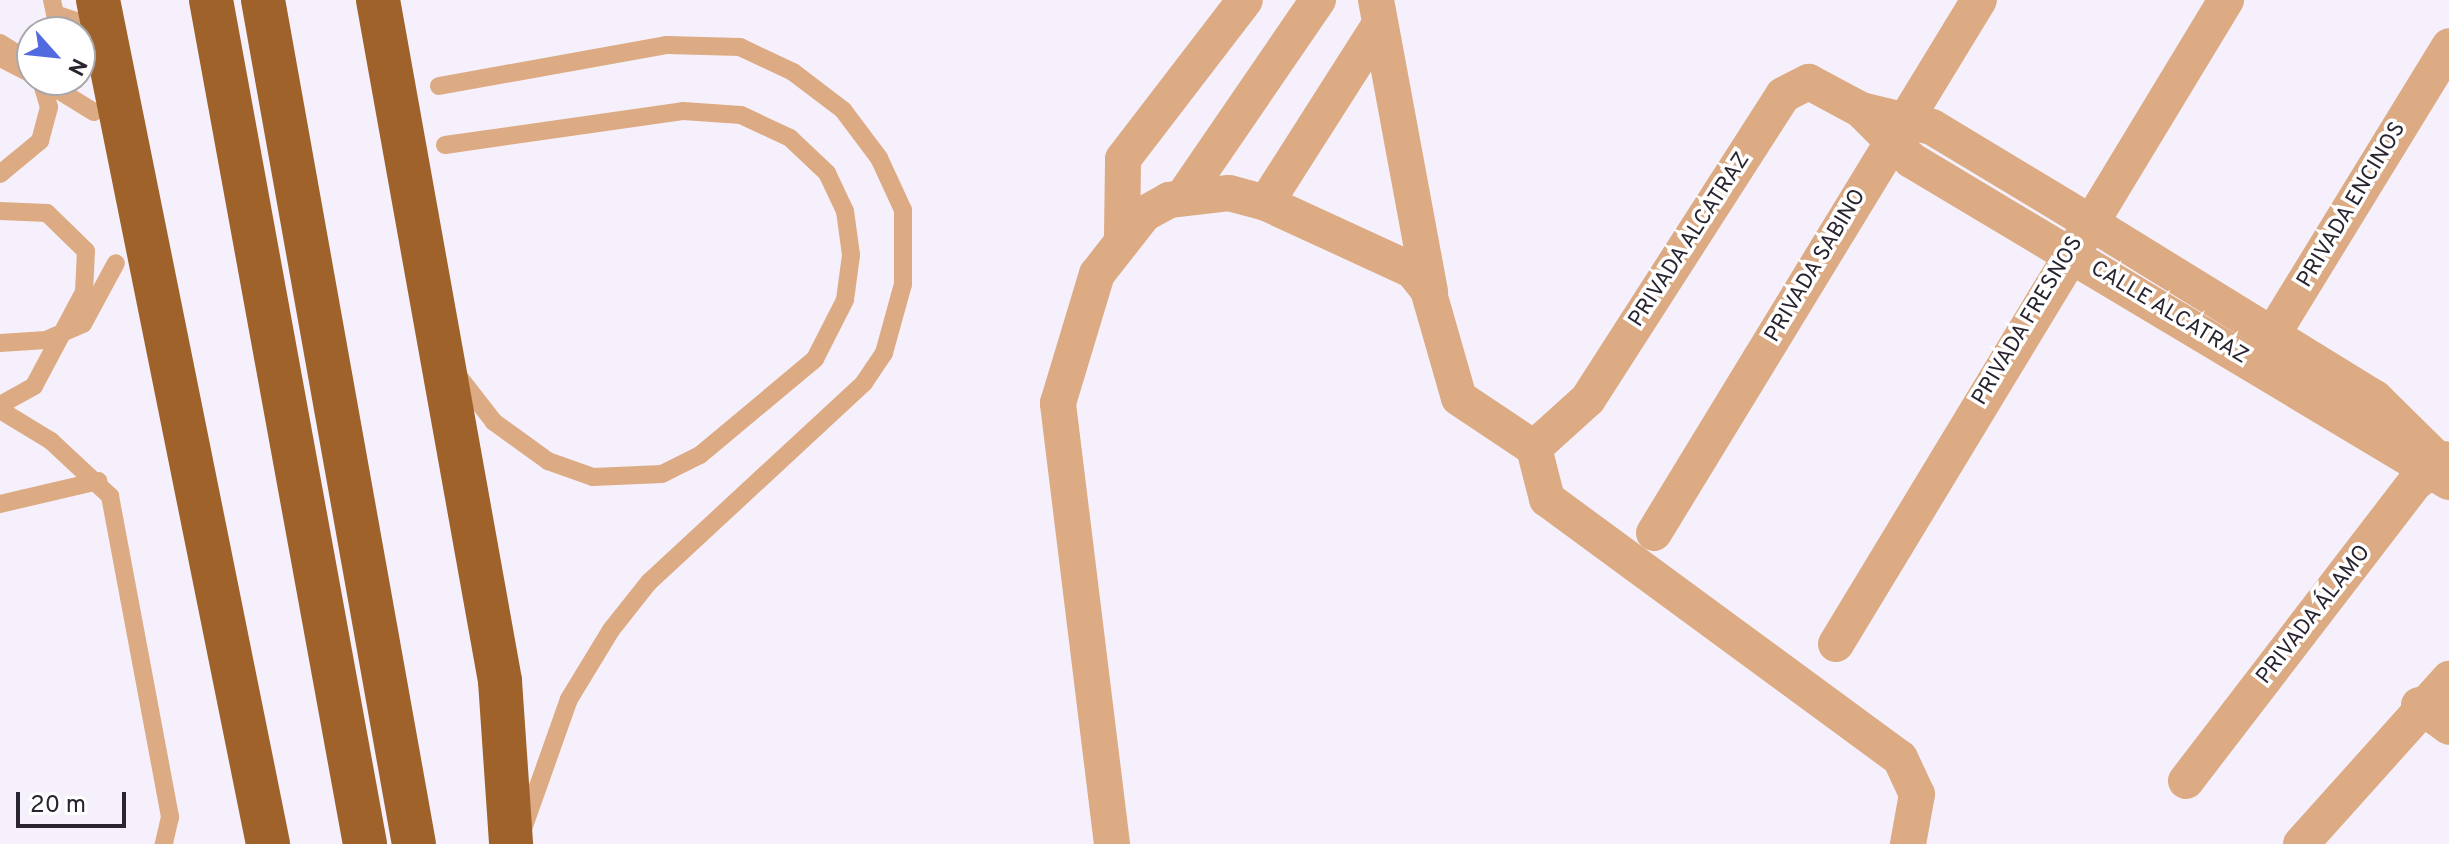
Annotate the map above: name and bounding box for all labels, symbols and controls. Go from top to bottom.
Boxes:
north arrow [16,16,96,96]
text: N [60,53,92,79]
street label: PRIVADA ENCINOS [2292,117,2412,293]
street label: PRIVADA ALCATRAZ [1623,147,1757,333]
street label: PRIVADA SABINO [1760,184,1872,348]
street label: PRIVADA FRESNOS [1967,231,2089,411]
street label: CALLE ALCATRAZ [2085,255,2253,371]
street label: PRIVADA ÁLAMO [2251,540,2377,690]
scale bar [20,776,130,826]
text: 20 m [30,791,86,821]

